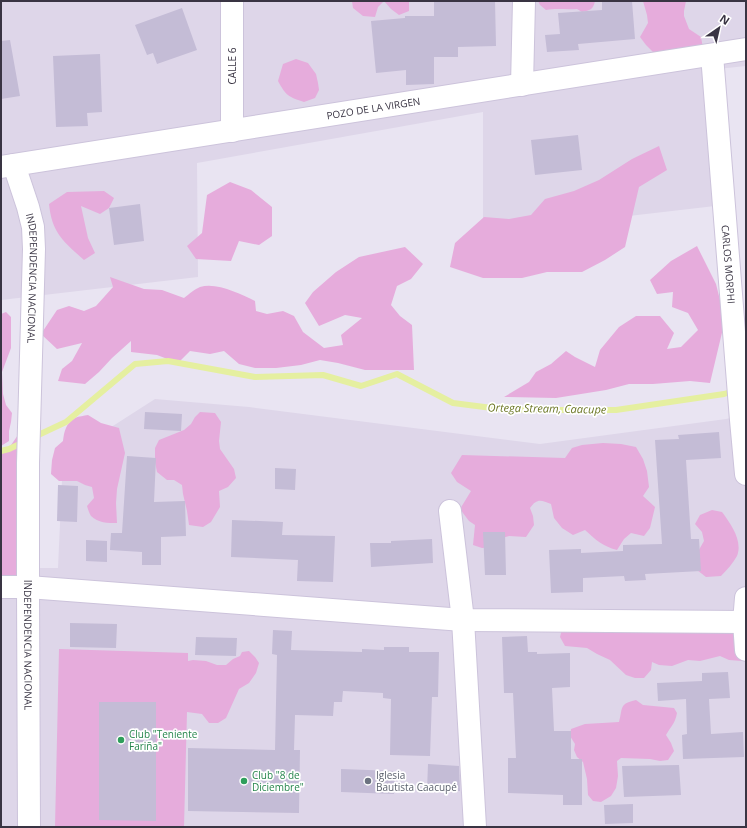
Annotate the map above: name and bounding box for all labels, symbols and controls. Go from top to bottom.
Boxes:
north arrow [699,8,739,48]
text: N [717,11,733,28]
street label: CALLE 6 [225,47,239,84]
street label: POZO DE LA VIRGEN [325,94,421,122]
street label: INDEPENDENCIA NACIONAL [23,212,41,344]
street label: CARLOS MORPHI [719,224,739,304]
water label: Ortega Stream, Caacupe [488,399,607,417]
street label: INDEPENDENCIA NACIONAL [21,580,36,710]
place label: Club "Teniente Fariña" [129,727,198,753]
marker: Club "Teniente Fariña" [116,735,126,745]
place label: Club "8 de Diciembre" [252,768,304,794]
place label: Iglesia Bautista Caacupé [376,768,457,794]
marker: Club "8 de Diciembre" [239,776,249,786]
marker: Iglesia Bautista Caacupé [363,776,373,786]

